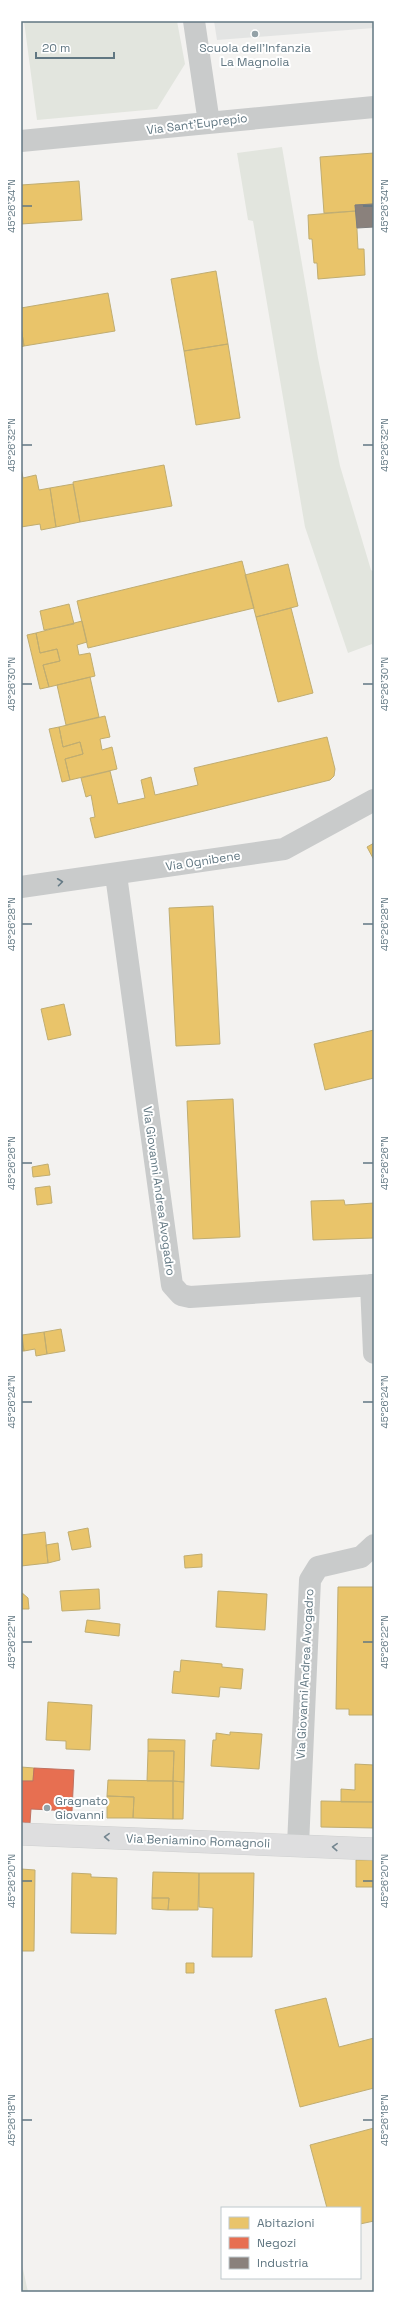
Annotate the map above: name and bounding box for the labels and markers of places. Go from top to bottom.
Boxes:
marker: Scuola dell'Infanzia La Magnolia [250,29,260,39]
place label: Scuola dell'Infanzia La Magnolia [199,40,311,70]
place label: Gragnato Giovanni [55,1793,108,1823]
marker: Gragnato Giovanni [42,1803,52,1813]

